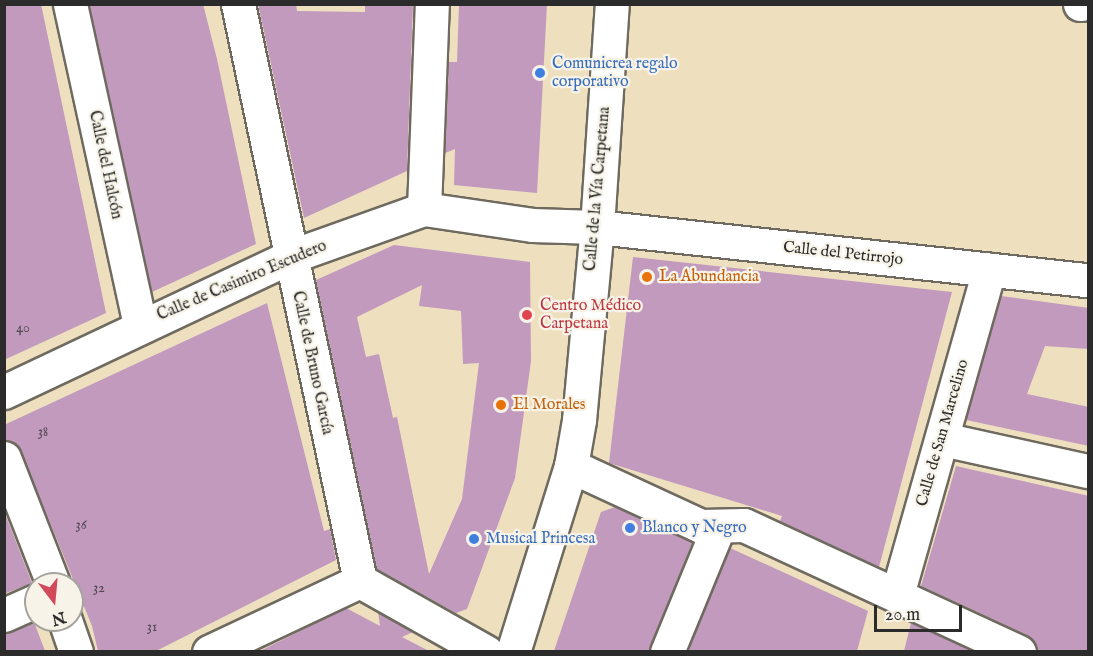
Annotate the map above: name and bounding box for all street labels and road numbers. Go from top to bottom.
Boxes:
street label: Calle de la Vía Carpetana [581,106,615,272]
street label: Calle del Halcón [84,109,126,221]
street label: Calle de Casimiro Escudero [154,237,330,325]
street label: Calle del Petirrojo [782,238,904,270]
street label: Calle de Bruno García [287,289,337,437]
street label: Calle de San Marcelino [913,357,973,509]

